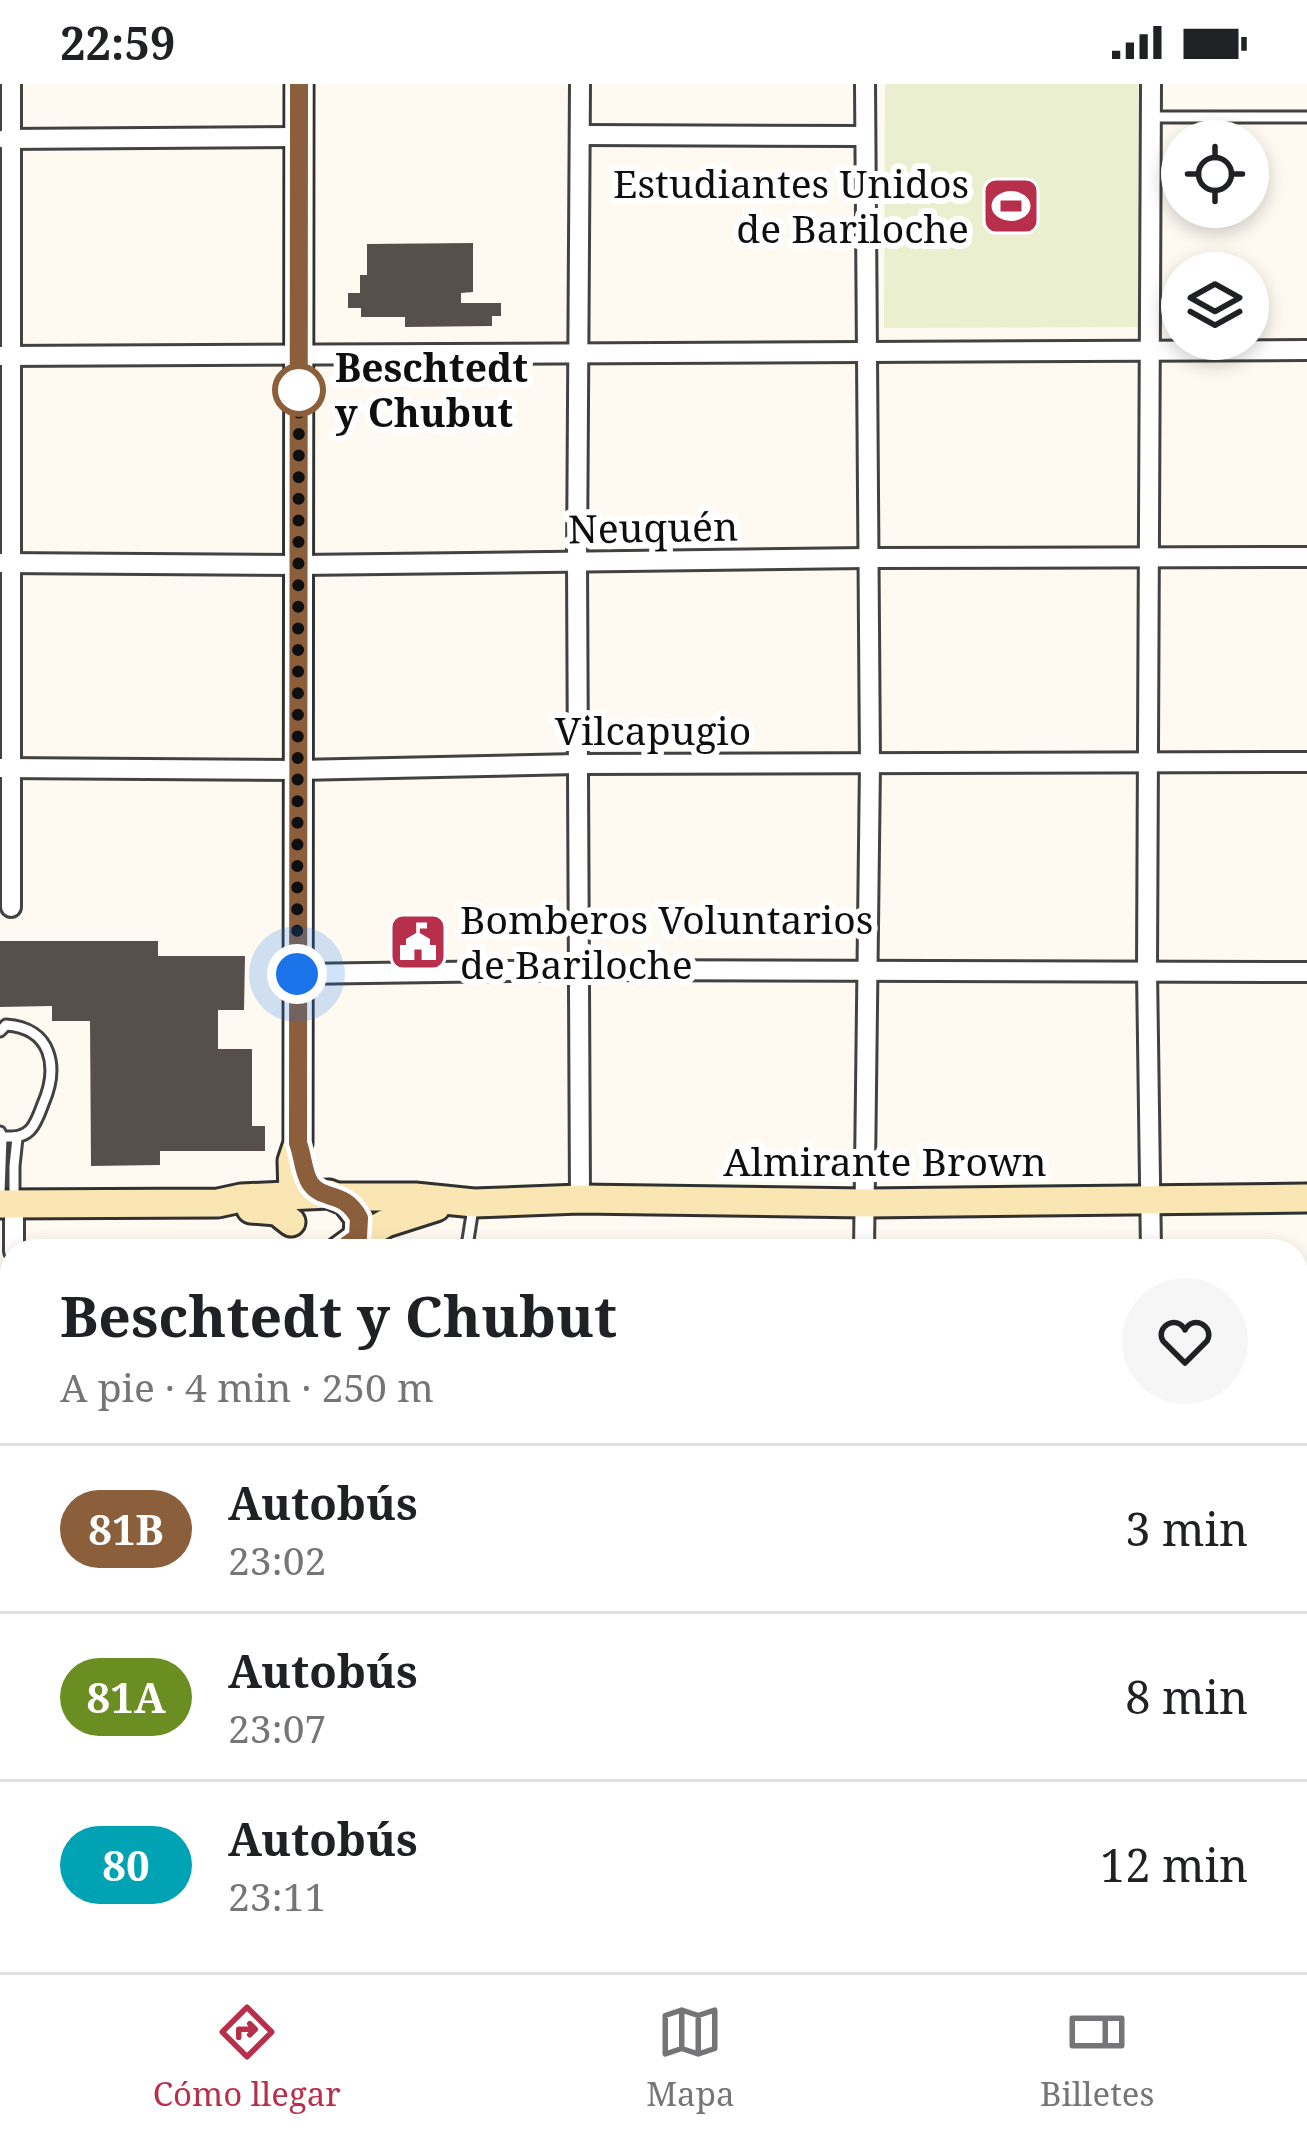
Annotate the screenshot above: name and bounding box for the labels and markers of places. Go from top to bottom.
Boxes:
place label: Estudiantes Unidos de Bariloche [613,156,969,254]
sports icon: Estudiantes Unidos de Bariloche [980,175,1042,237]
place label: Beschtedt y Chubut [335,340,528,438]
marker: Beschtedt y Chubut [274,365,324,415]
place label: Bomberos Voluntarios de Bariloche [460,892,873,990]
public building icon: Bomberos Voluntarios de Bariloche [387,911,449,973]

